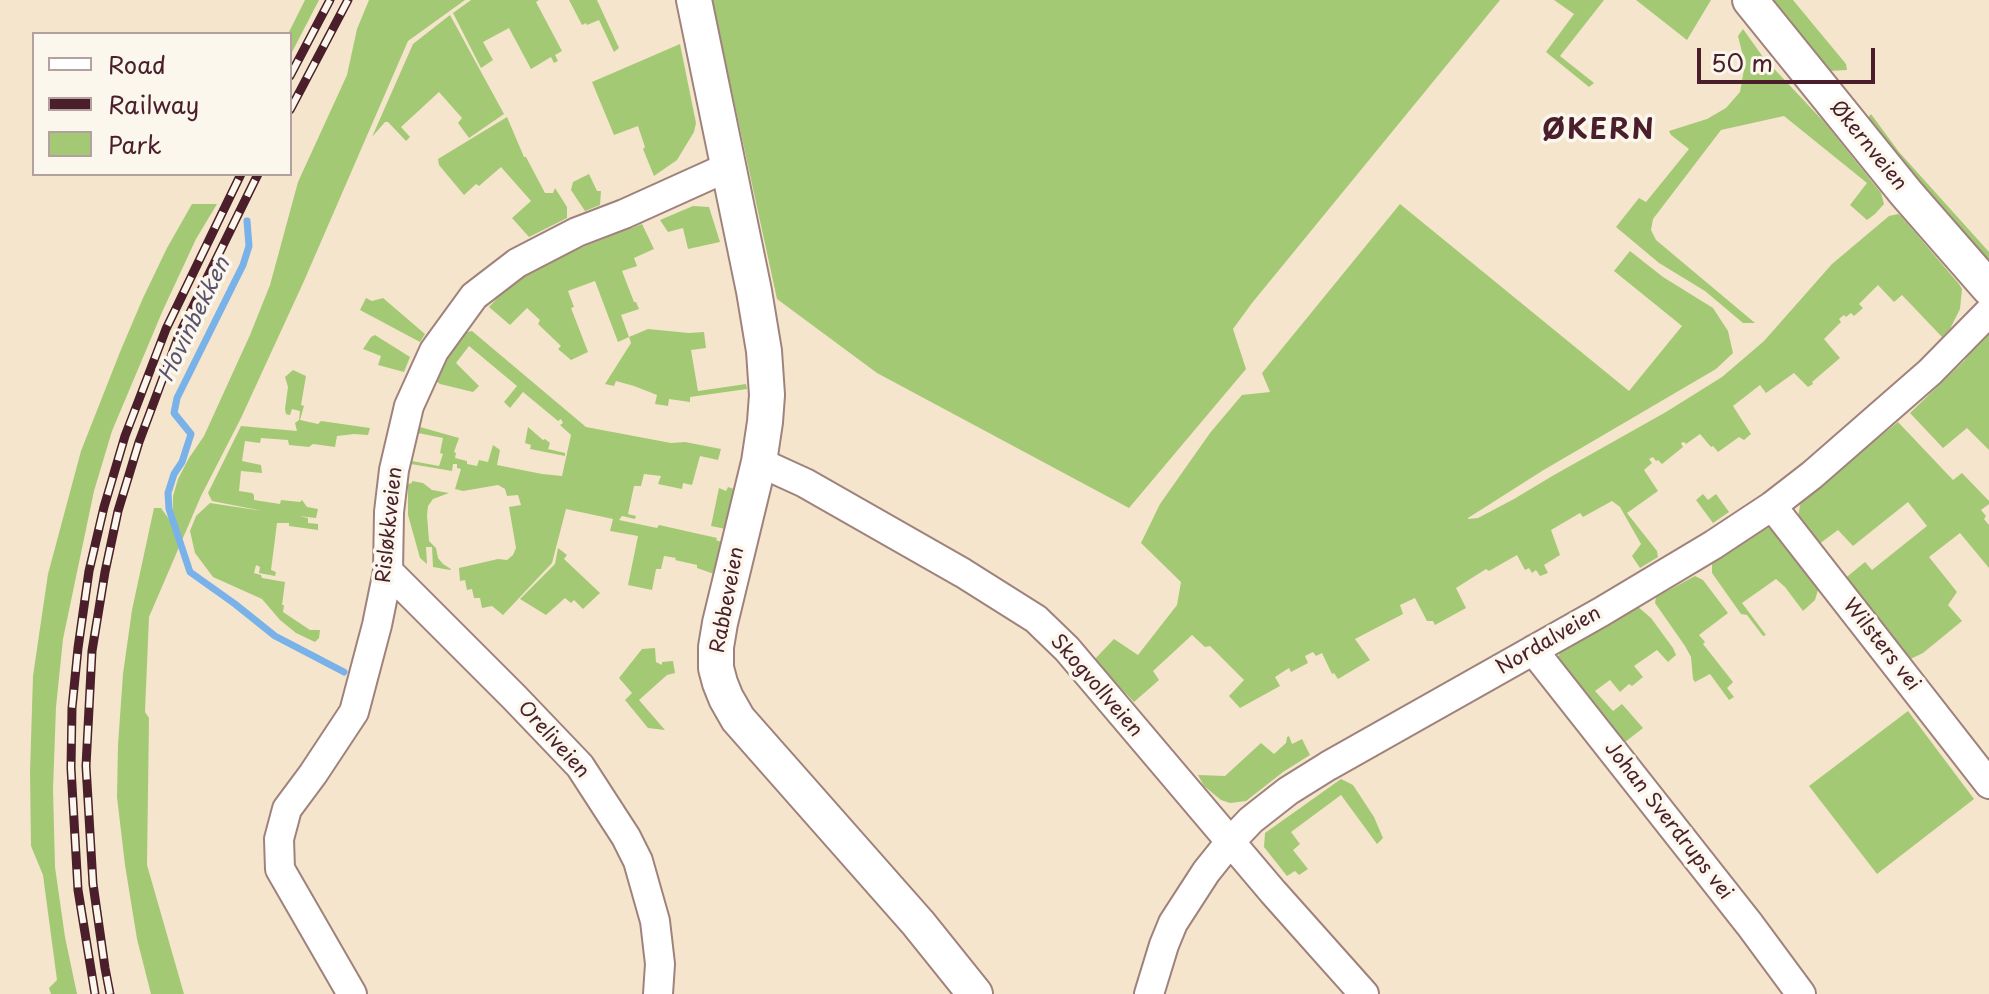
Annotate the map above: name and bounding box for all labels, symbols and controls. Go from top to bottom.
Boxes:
legend [32,32,292,176]
scale bar [1701,32,1879,82]
text: 50 m [1711,44,1773,80]
text: Road [108,46,166,82]
text: Railway [108,86,199,122]
street label: Økernveien [1825,96,1911,196]
district label: ØKERN [1543,114,1655,148]
text: Park [108,126,162,162]
water label: Hovinbekken [154,254,236,386]
street label: Risløkkveien [372,466,408,584]
street label: Rabbeveien [706,545,750,655]
street label: Wilsters vei [1837,594,1925,696]
street label: Nordalveien [1493,601,1605,681]
street label: Skogvollveien [1045,630,1147,742]
street label: Oreliveien [512,697,594,783]
street label: Johan Sverdrups vei [1599,737,1737,905]

